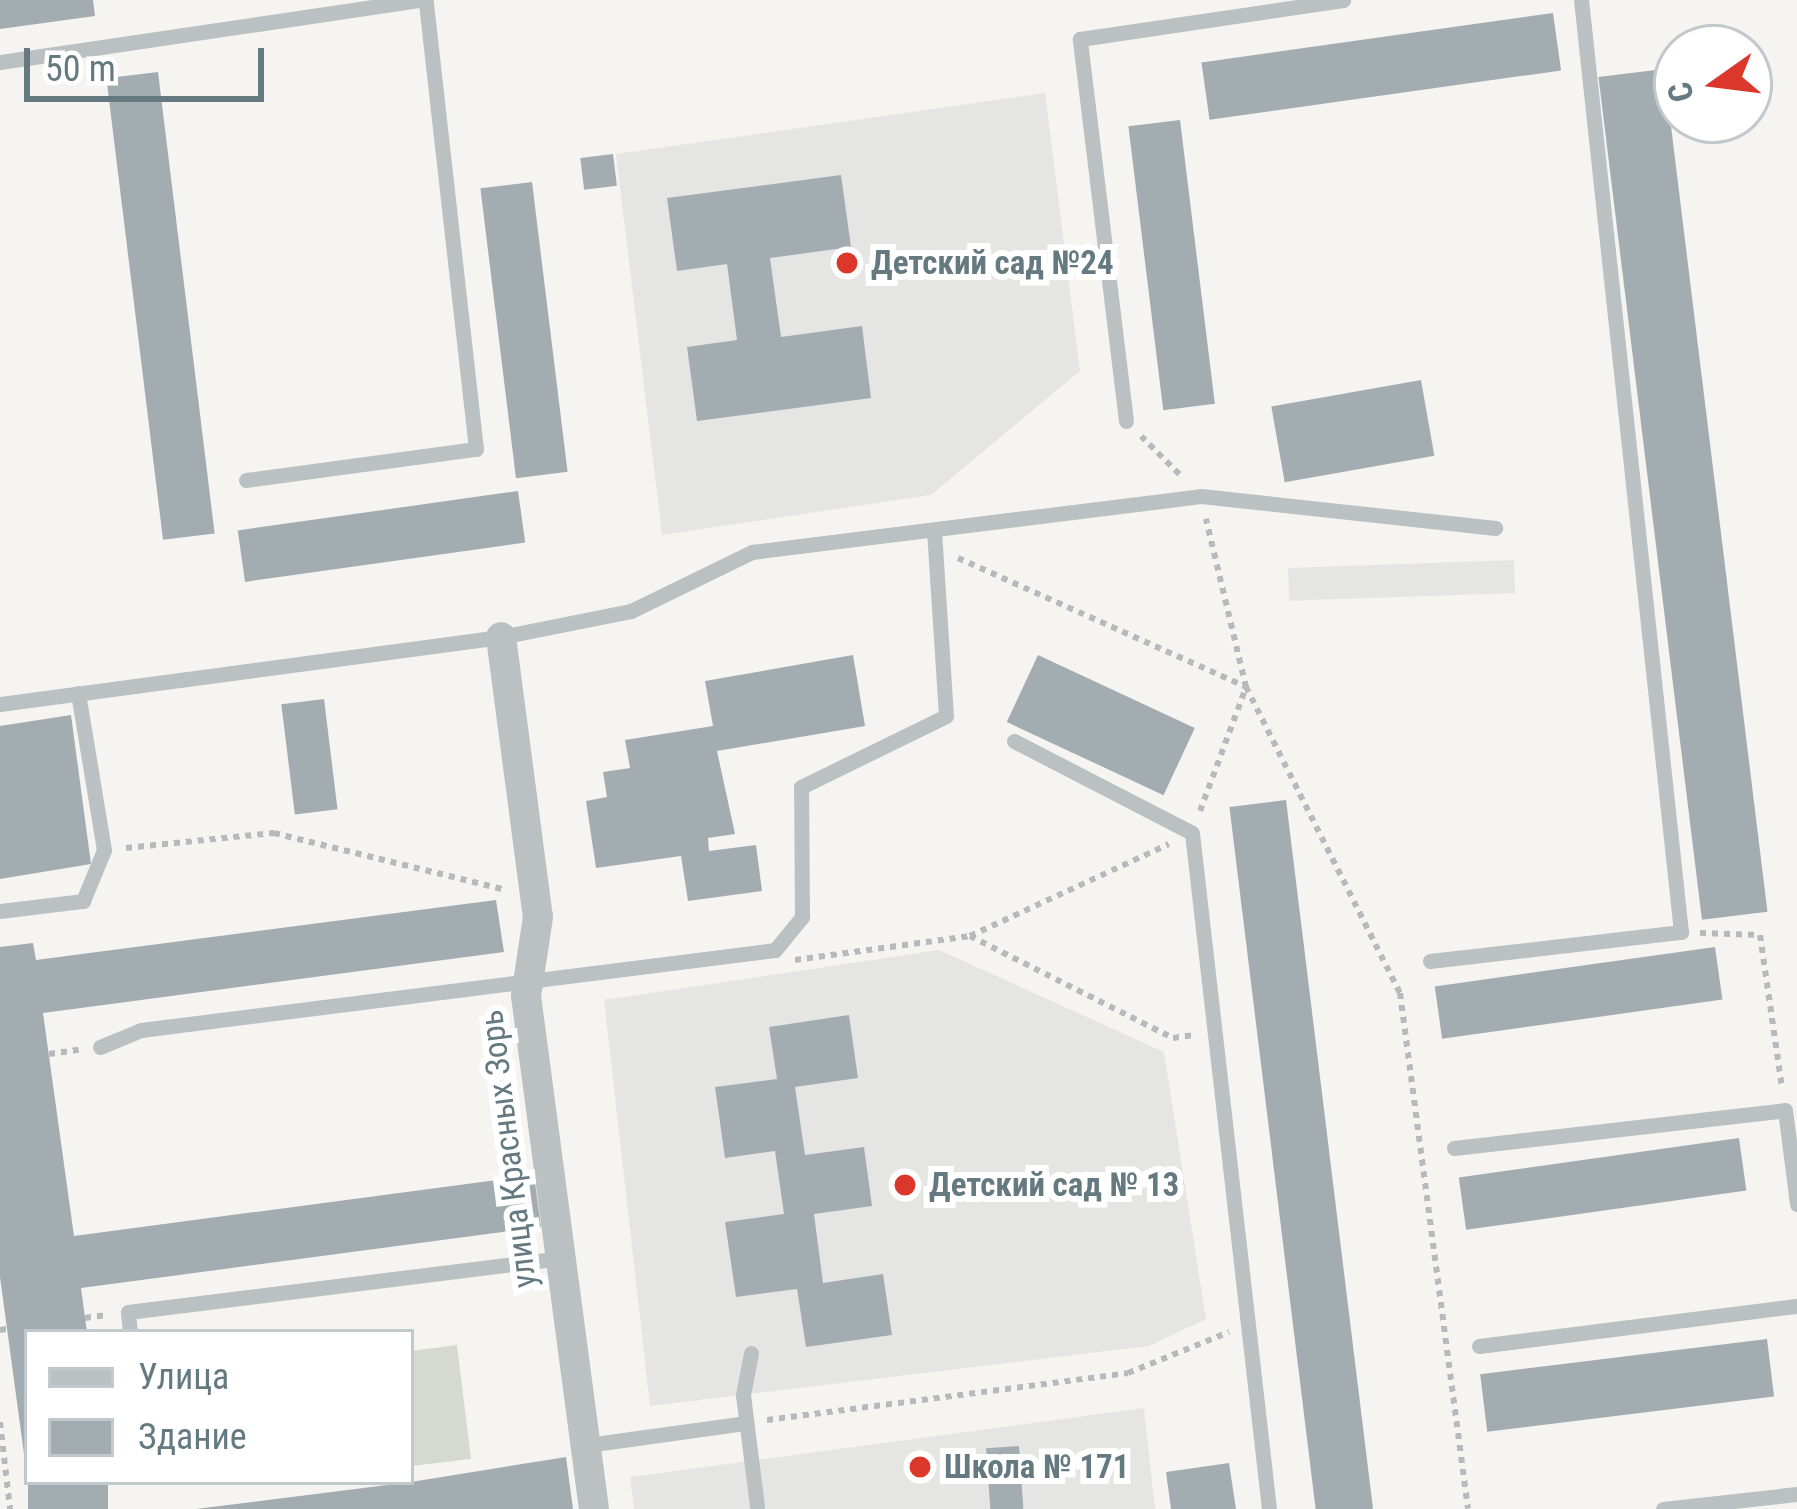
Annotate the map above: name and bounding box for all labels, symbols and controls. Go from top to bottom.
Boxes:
scale bar [30,24,270,98]
north arrow [1653,24,1773,144]
text: 50 m [45,48,116,90]
text: С [1659,78,1702,106]
place label: Детский сад №24 [871,243,1114,283]
marker: Детский сад №24 [834,250,860,276]
street label: улица Красных Зорь [471,1008,545,1290]
place label: Детский сад № 13 [929,1165,1179,1205]
marker: Детский сад № 13 [892,1172,918,1198]
legend [24,1329,414,1485]
text: Улица [138,1356,229,1398]
text: Здание [138,1416,247,1458]
place label: Школа № 171 [944,1447,1129,1487]
marker: Школа № 171 [907,1454,933,1480]

